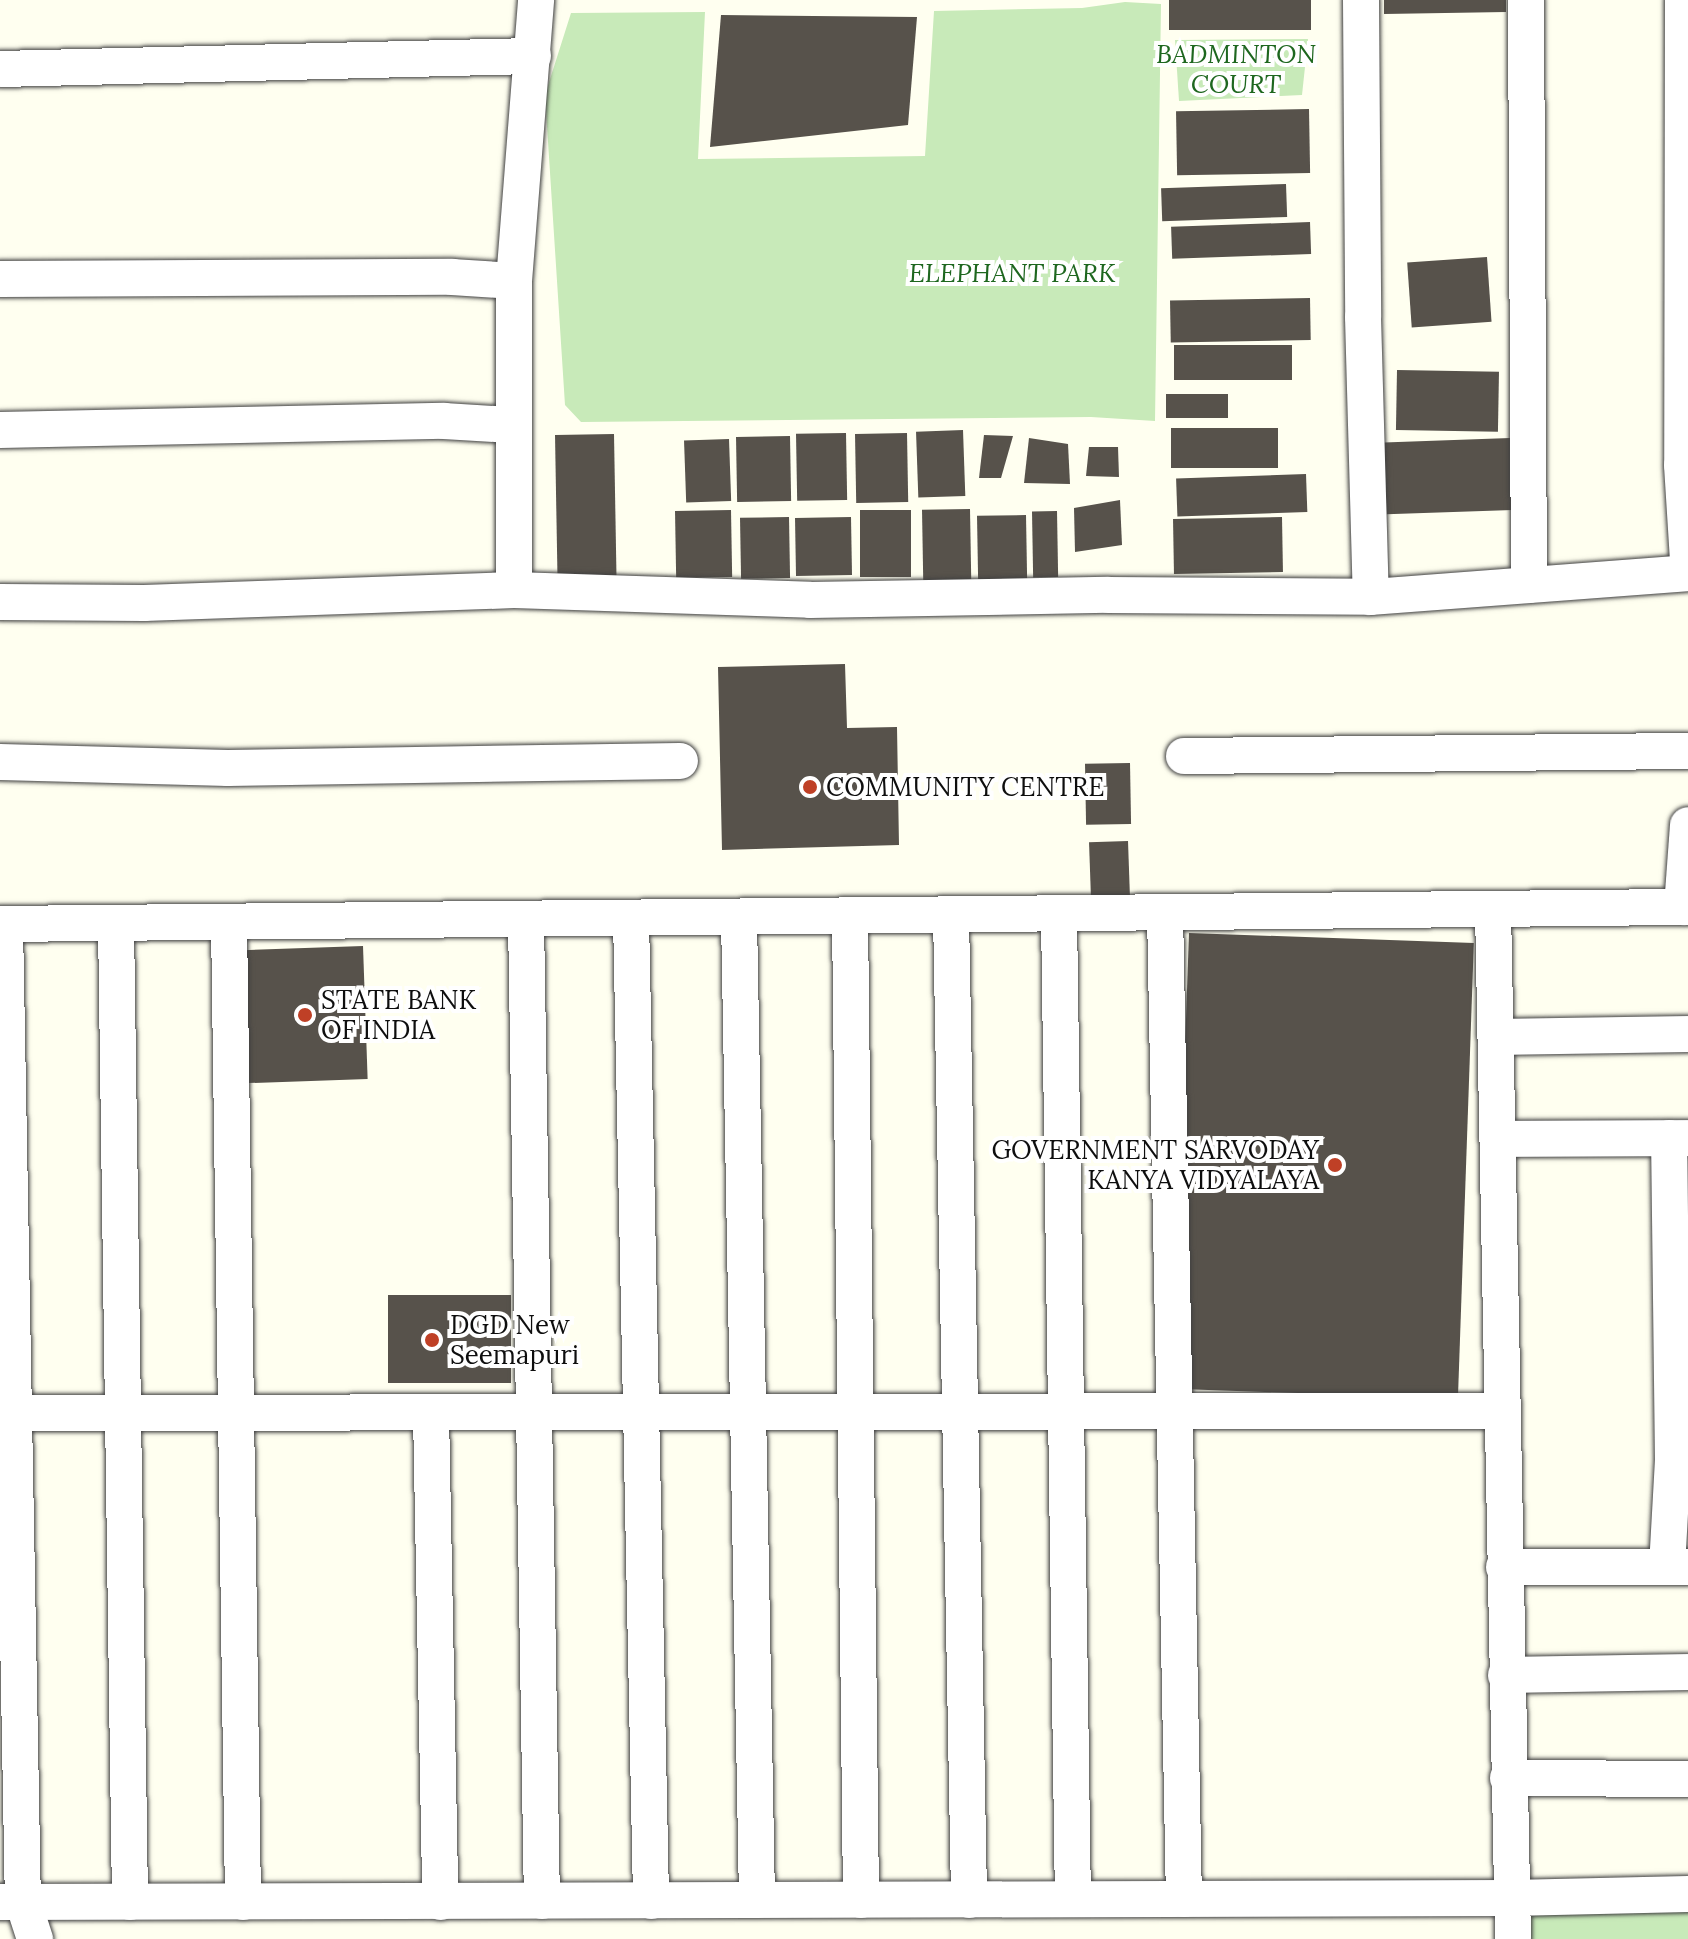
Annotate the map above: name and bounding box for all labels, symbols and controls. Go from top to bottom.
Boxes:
park label: BADMINTON COURT [1156,38,1316,100]
park label: ELEPHANT PARK [909,257,1115,289]
place label: COMMUNITY CENTRE [826,771,1104,803]
marker: COMMUNITY CENTRE [801,778,819,796]
place label: STATE BANK OF INDIA [321,984,476,1046]
marker: STATE BANK OF INDIA [296,1006,314,1024]
place label: GOVERNMENT SARVODAY KANYA VIDYALAYA [992,1134,1319,1196]
marker: GOVERNMENT SARVODAY KANYA VIDYALAYA [1326,1156,1344,1174]
place label: DGD New Seemapuri [450,1309,579,1370]
marker: DGD New Seemapuri [421,1329,443,1351]

